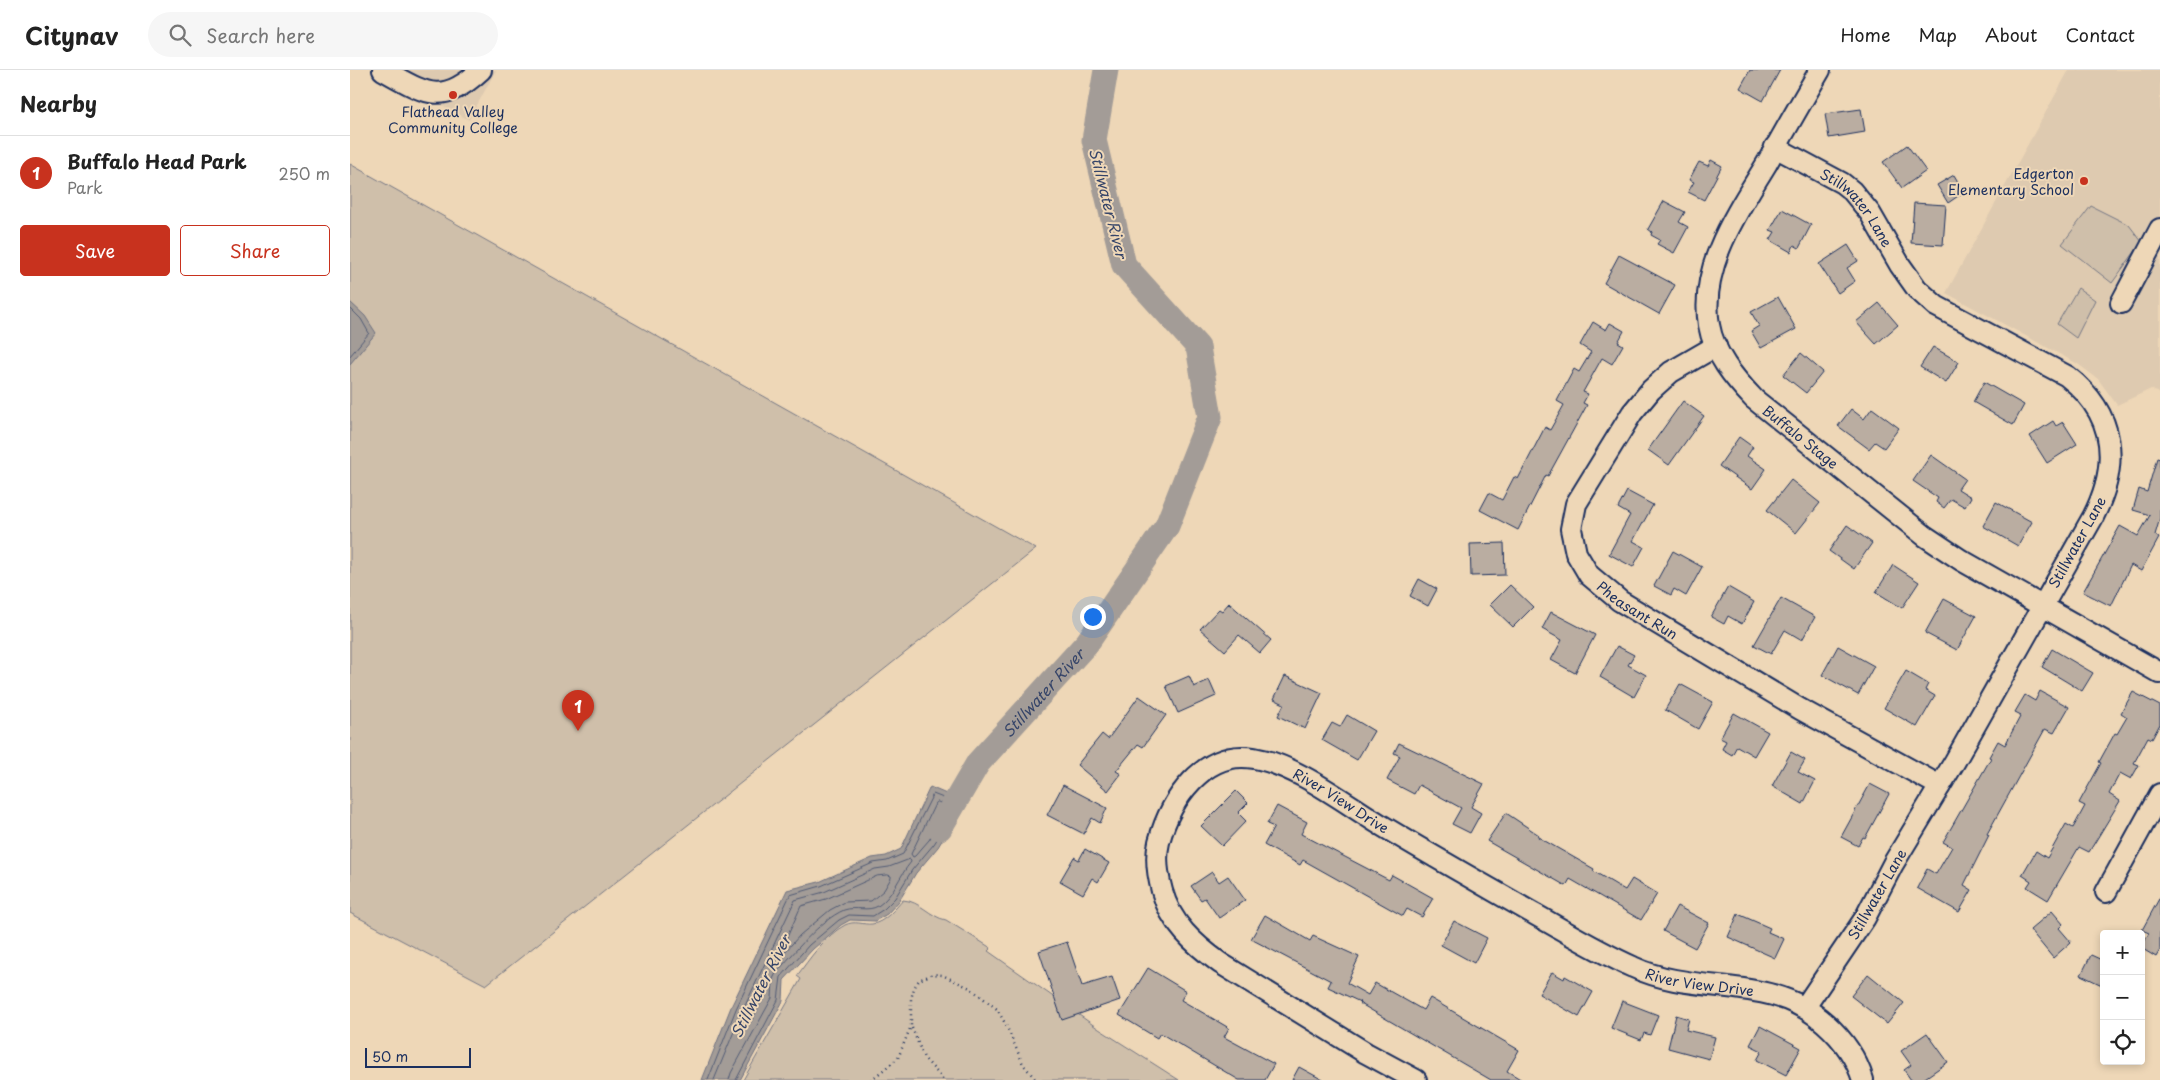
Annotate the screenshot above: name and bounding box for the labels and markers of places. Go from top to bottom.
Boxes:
marker: Flathead Valley Community College [447,89,459,101]
place label: Flathead Valley Community College [388,101,518,138]
place label: Edgerton Elementary School [1948,163,2074,200]
marker: Edgerton Elementary School [2078,175,2090,187]
pin: 1 [562,690,594,731]

